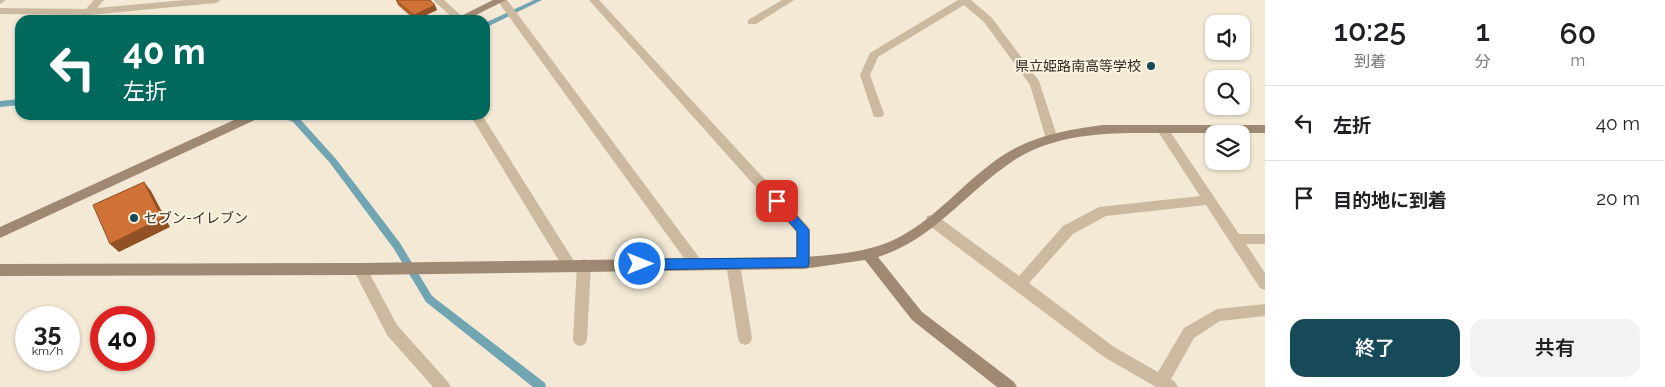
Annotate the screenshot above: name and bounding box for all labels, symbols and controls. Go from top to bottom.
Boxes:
text: 10:25 [1334,13,1406,48]
text: 1 [1476,13,1490,48]
map controls [1205,15,1250,170]
button: sound [1205,15,1250,60]
text: 60 [1560,16,1596,51]
text: 40 m [123,31,205,72]
icon: left [40,35,105,100]
text: m [1571,51,1585,70]
text: 到着 [1354,52,1386,71]
text: 分 [1475,52,1491,71]
place label: 県立姫路南高等学校 [1015,58,1141,74]
marker: 県立姫路南高等学校 [1145,60,1157,72]
button: search [1205,70,1250,115]
text: 左折 [123,78,167,104]
icon: left [1290,109,1318,137]
text: 40 m [1596,112,1640,134]
text: 左折 [1333,114,1371,136]
button: layers [1205,125,1250,170]
pin [756,180,798,222]
icon: arrive [1290,184,1318,212]
icon: arrive [763,187,791,215]
text: 20 m [1596,187,1640,209]
text: 目的地に到着 [1333,189,1447,211]
place label: セブン-イレブン [144,210,248,226]
marker: セブン-イレブン [128,212,140,224]
position arrow [613,237,665,289]
speed limit sign: 40 [90,306,155,371]
text: 35 [34,317,61,347]
button: 終了 [1290,319,1460,377]
button: 共有 [1470,319,1640,377]
text: km/h [32,344,63,358]

